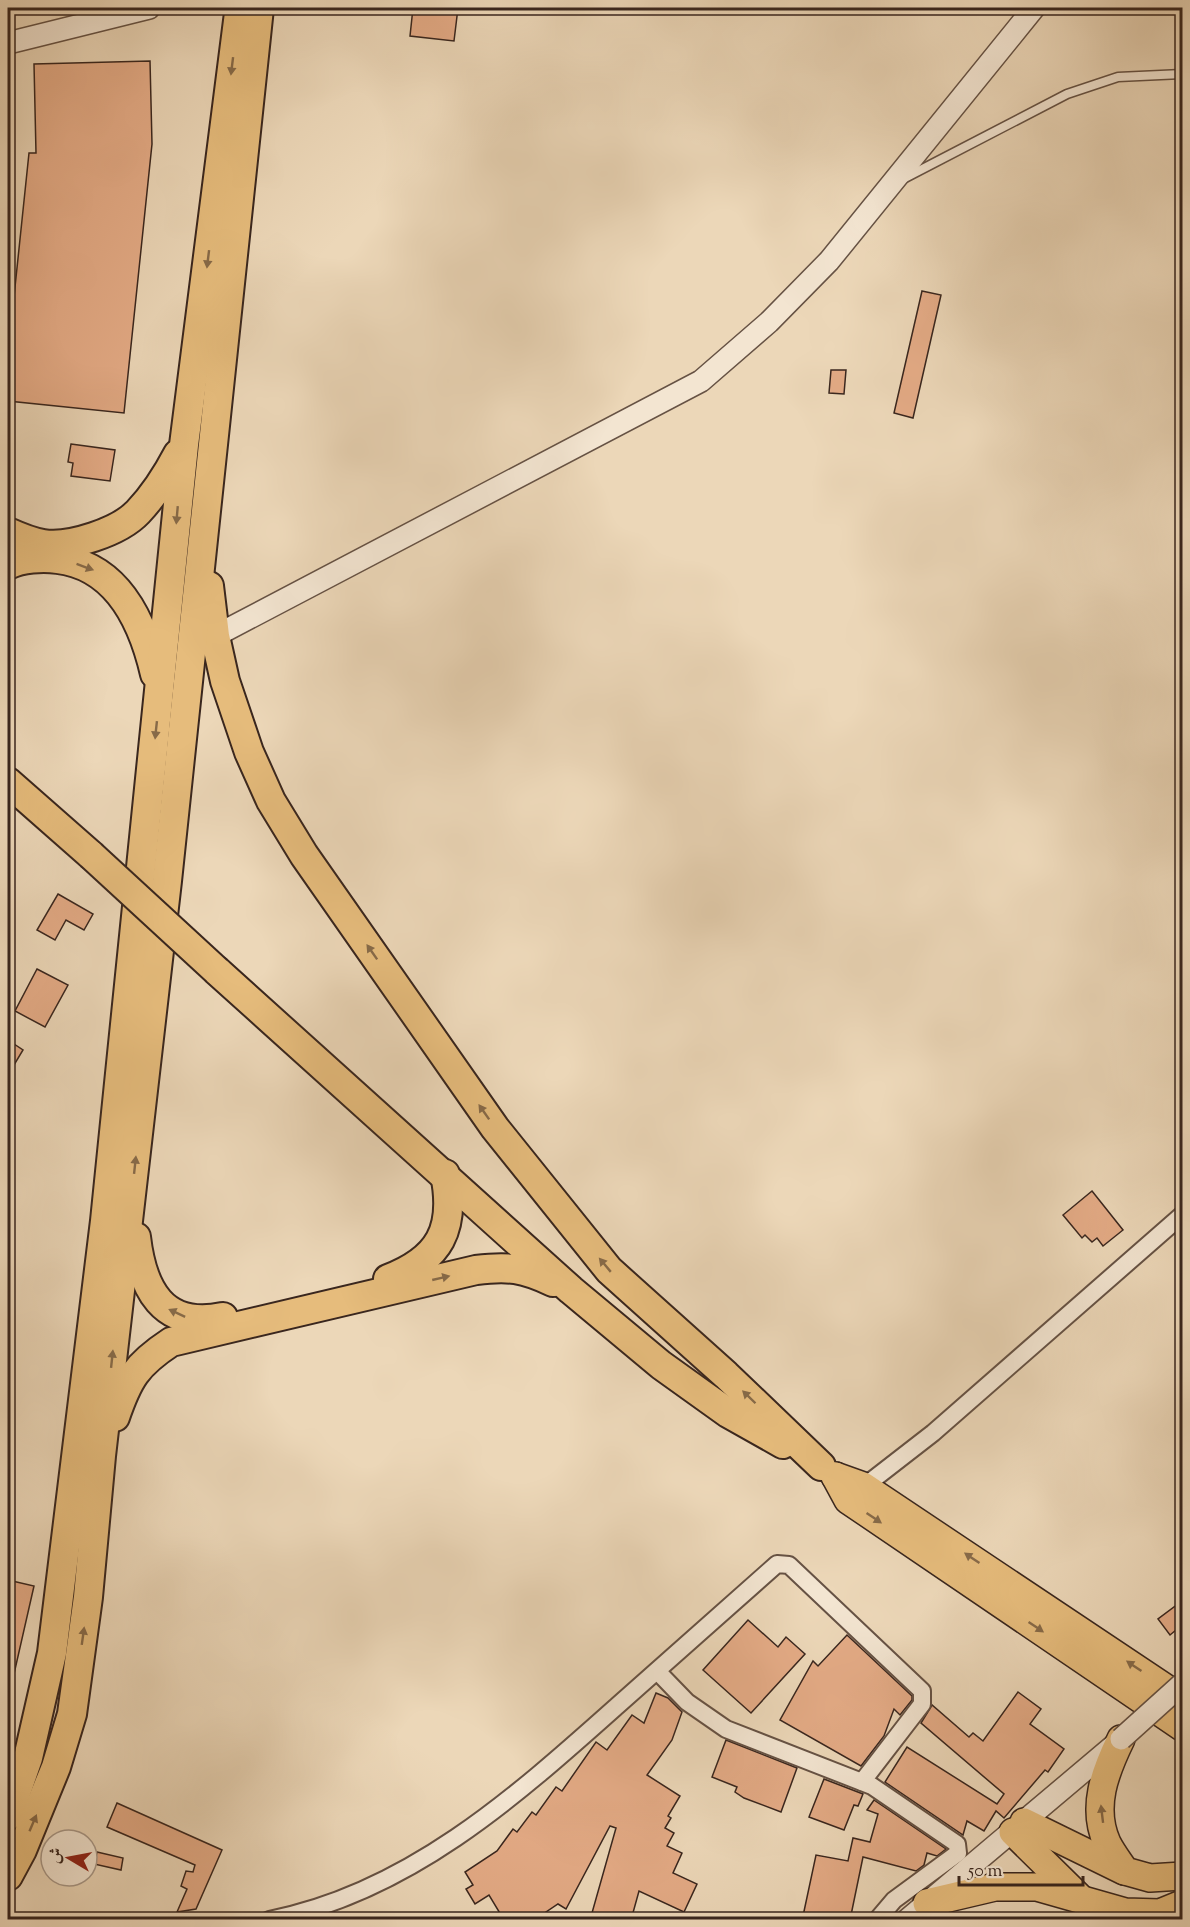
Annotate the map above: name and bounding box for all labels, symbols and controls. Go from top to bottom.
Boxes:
one-way arrow [227,56,237,75]
one-way arrow [203,250,212,269]
one-way arrow [172,506,182,525]
one-way arrow [76,562,94,572]
one-way arrow [151,721,161,740]
one-way arrow [366,945,378,961]
one-way arrow [478,1105,490,1121]
one-way arrow [130,1156,140,1175]
one-way arrow [599,1258,612,1273]
one-way arrow [431,1272,450,1282]
one-way arrow [169,1309,186,1318]
one-way arrow [107,1349,117,1368]
one-way arrow [742,1390,756,1404]
one-way arrow [866,1512,882,1524]
one-way arrow [963,1553,980,1564]
one-way arrow [1027,1621,1043,1633]
one-way arrow [78,1627,87,1646]
one-way arrow [1126,1661,1142,1672]
one-way arrow [1097,1804,1107,1823]
one-way arrow [28,1814,38,1832]
north arrow [39,1828,99,1888]
text: ش [44,1846,69,1866]
scale bar [959,1849,1084,1887]
text: 50 m [967,1859,1003,1885]

